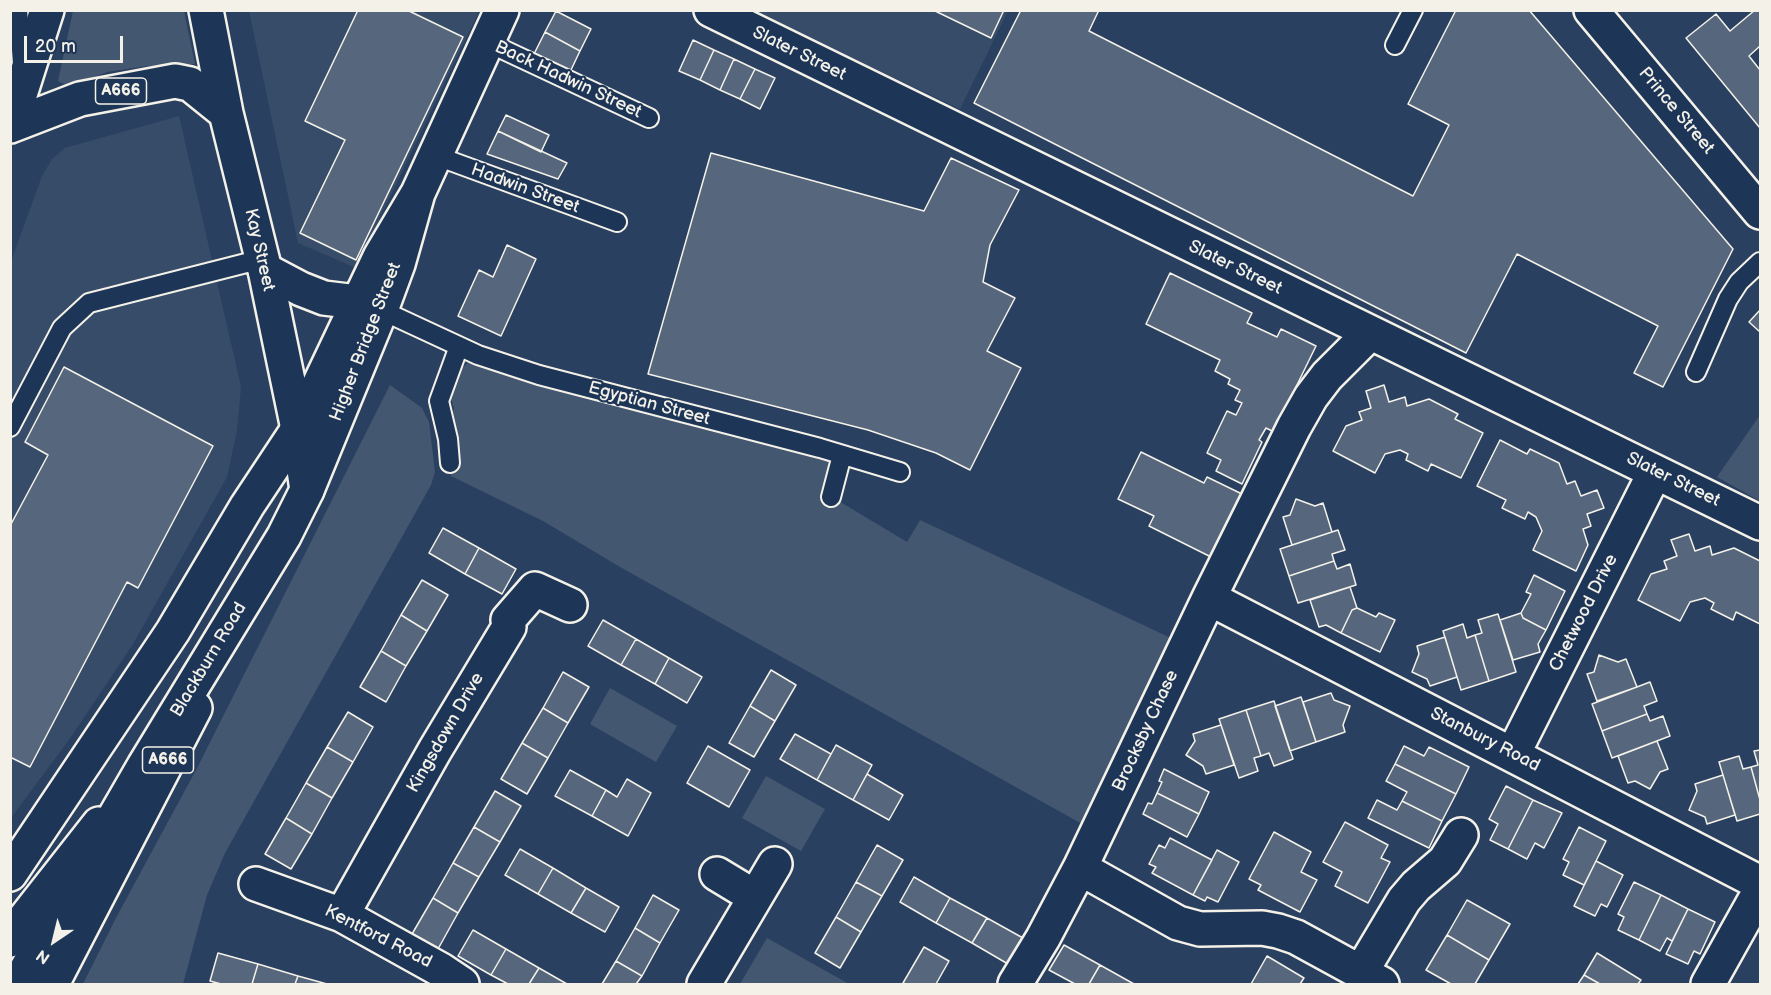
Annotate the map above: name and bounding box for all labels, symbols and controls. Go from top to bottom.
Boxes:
street label: Slater Street [749,22,849,86]
scale bar [27,24,126,62]
text: 20 m [35,36,76,57]
street label: Back Hadwin Street [491,37,645,123]
street label: Prince Street [1633,63,1719,159]
road number: A666 [96,78,146,104]
street label: Hadwin Street [468,159,582,219]
street label: Kay Street [239,207,279,293]
street label: Slater Street [1185,236,1285,300]
street label: Higher Bridge Street [326,259,406,425]
street label: Egyptian Street [586,377,712,431]
street label: Slater Street [1623,448,1723,512]
street label: Chetwood Drive [1545,551,1623,675]
street label: Blackburn Road [166,599,252,721]
street label: Brocksby Chase [1108,667,1184,795]
street label: Kingsdown Drive [403,669,489,797]
street label: Stanbury Road [1427,703,1543,777]
road number: A666 [142,747,194,773]
street label: Kentford Road [321,901,435,973]
north arrow [24,911,84,971]
text: N [33,945,54,967]

